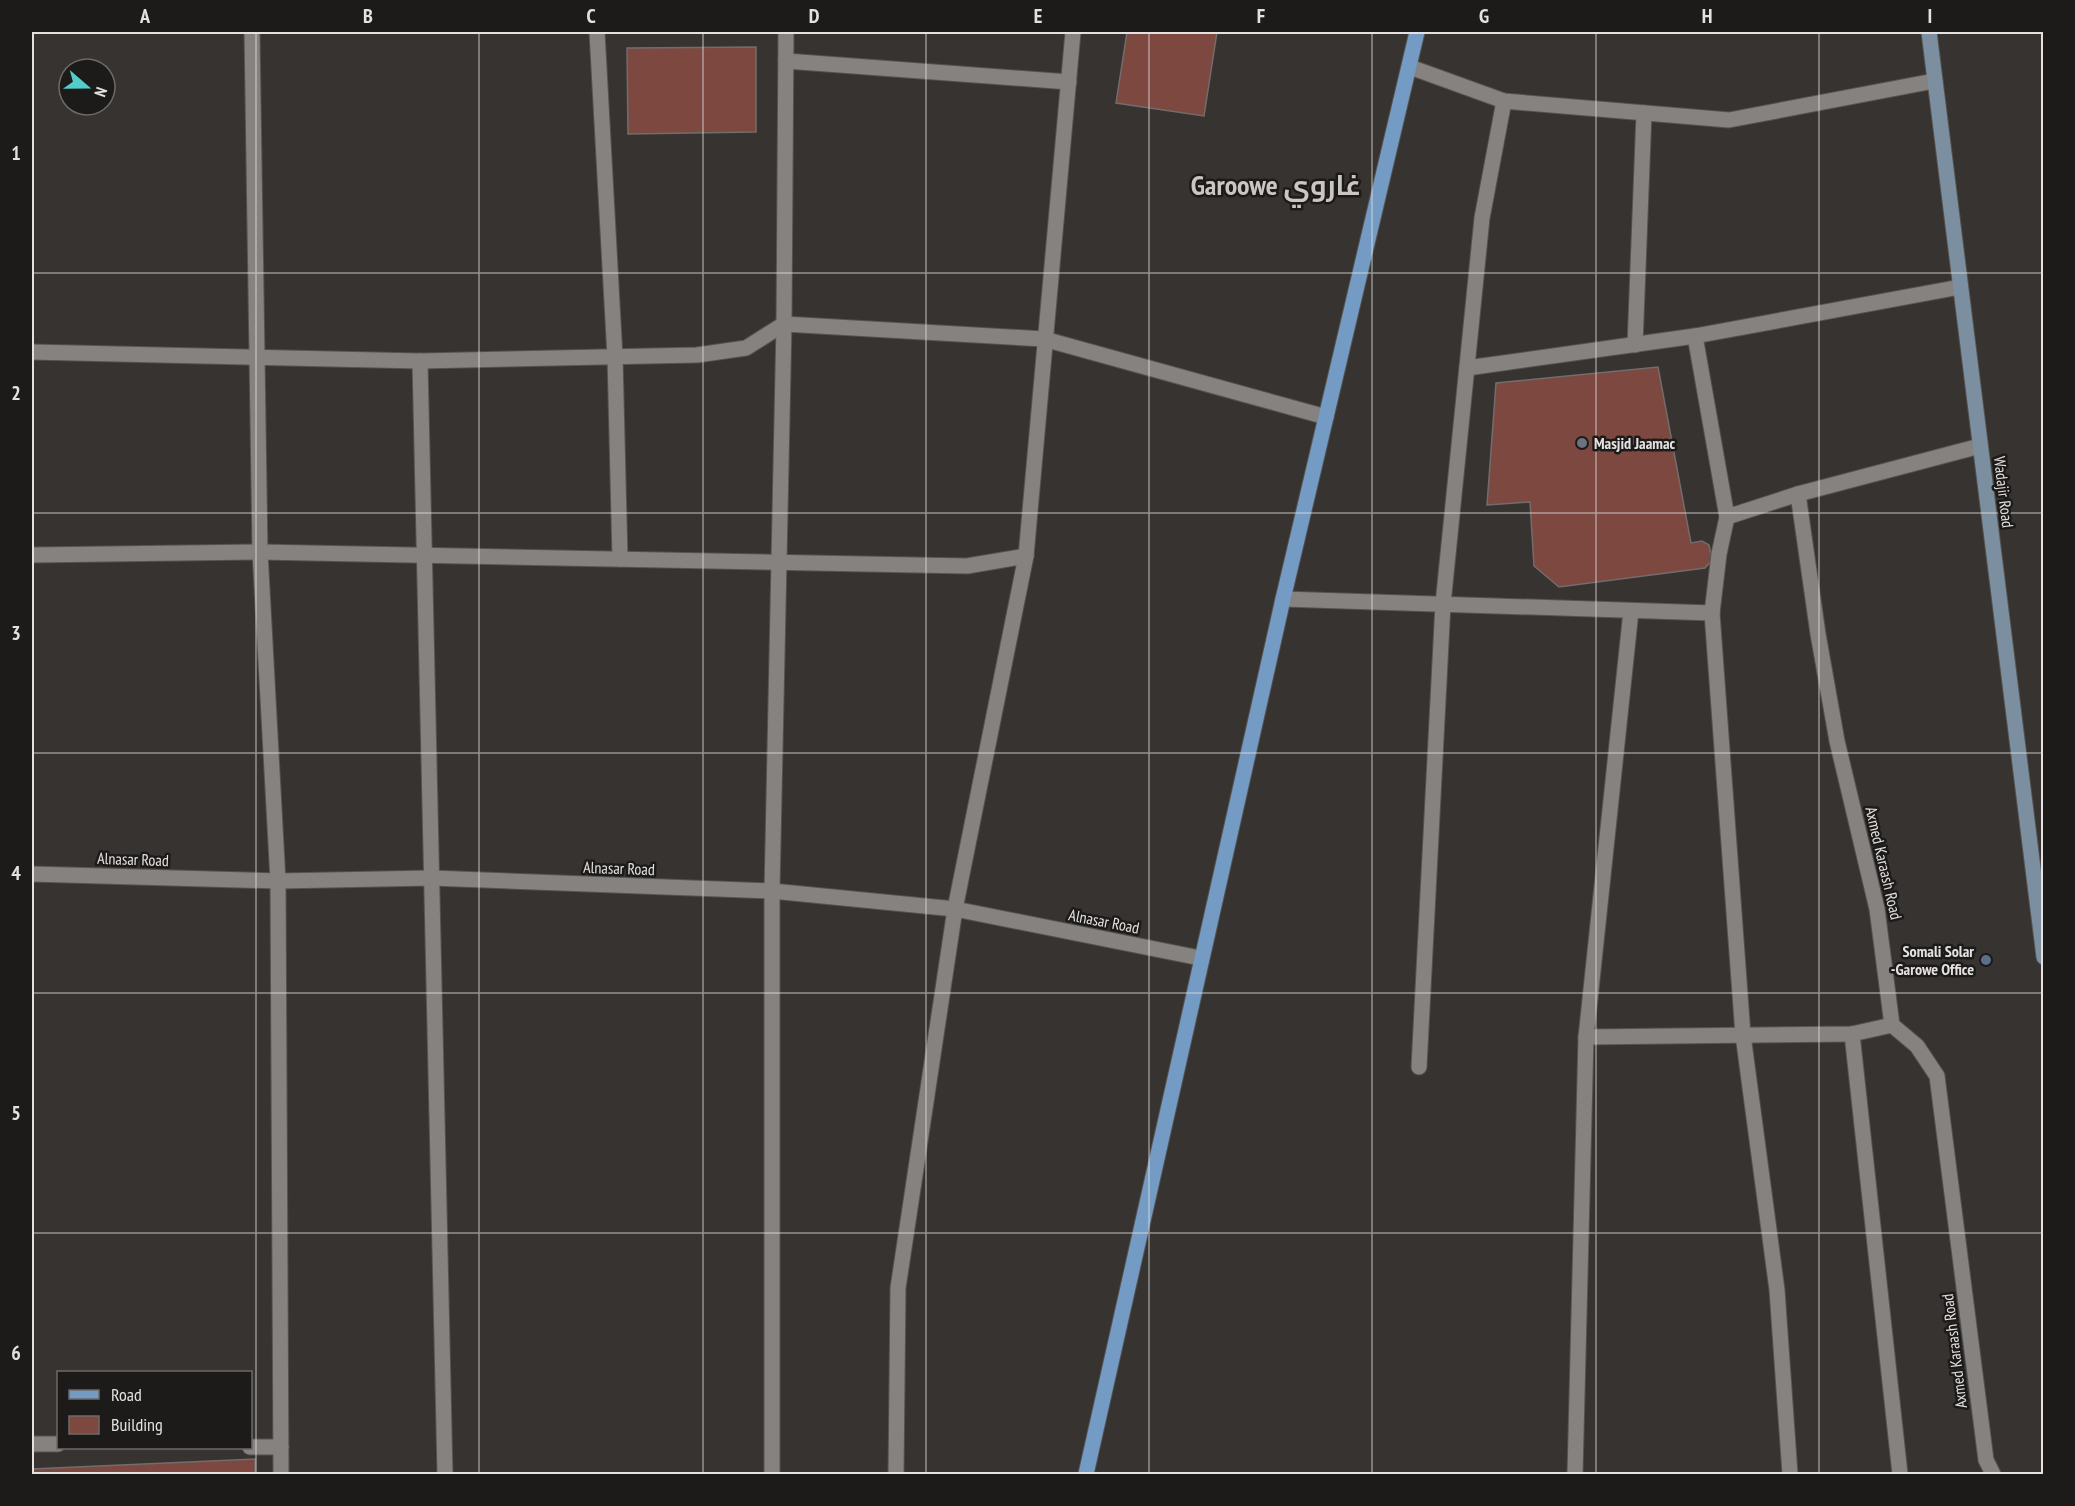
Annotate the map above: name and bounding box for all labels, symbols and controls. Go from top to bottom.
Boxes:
text: A [139,3,151,29]
text: B [363,3,373,29]
text: C [586,3,596,29]
text: D [809,3,820,29]
text: E [1034,3,1042,29]
text: F [1257,3,1265,29]
text: G [1479,3,1489,29]
text: H [1702,3,1712,29]
text: I [1928,3,1932,29]
north arrow [57,57,117,117]
text: N [90,85,112,100]
text: 1 [11,140,21,166]
district label: Garoowe غاروي [1191,166,1361,208]
text: 2 [11,380,21,406]
place label: Masjid Jaamac [1594,433,1675,453]
marker: Masjid Jaamac [1575,436,1589,450]
street label: Wadajir Road [1990,455,2018,529]
text: 3 [11,620,21,646]
street label: Axmed Karaash Road [1861,805,1907,922]
street label: Alnasar Road [97,848,169,870]
street label: Alnasar Road [583,857,655,879]
text: 4 [11,860,21,886]
street label: Alnasar Road [1067,904,1141,938]
place label: Somali Solar -Garowe Office [1891,941,1974,979]
marker: Somali Solar -Garowe Office [1979,953,1993,967]
text: 5 [11,1100,21,1126]
street label: Axmed Karaash Road [1937,1292,1971,1409]
text: 6 [11,1340,21,1366]
legend [57,1371,252,1449]
text: Road [111,1383,142,1406]
text: Building [111,1413,163,1436]

